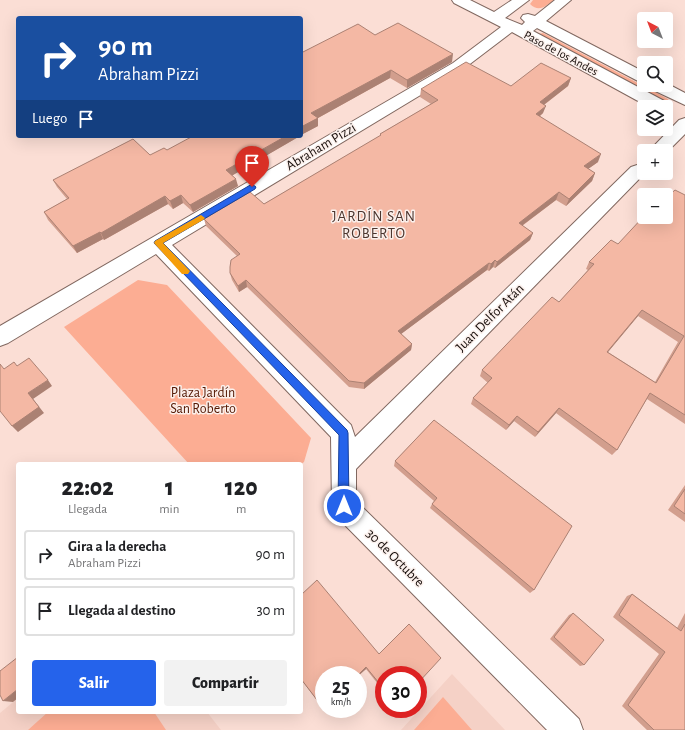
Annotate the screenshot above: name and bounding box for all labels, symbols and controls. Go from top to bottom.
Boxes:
north arrow [637,12,673,48]
map controls [637,12,673,224]
street label: Paso de los Andes [522,28,600,78]
icon: right [32,32,84,84]
text: 90 m [98,33,153,61]
button: search [637,56,673,92]
text: Abraham Pizzi [98,66,199,84]
button: layers [637,100,673,136]
icon: arrive [75,108,97,130]
text: Luego [32,111,67,126]
street label: Abraham Pizzi [284,121,358,173]
button: + [637,144,673,180]
pin [235,146,269,187]
icon: arrive [241,152,263,174]
button: − [637,188,673,224]
district label: JARDÍN SAN ROBERTO [332,207,416,241]
street label: Juan Delfor Atán [453,281,527,355]
park label: Plaza Jardín San Roberto [170,386,236,416]
text: 22:02 [61,476,114,500]
text: 1 [165,476,174,500]
text: 120 [225,476,258,500]
position arrow [323,485,365,527]
text: Llegada [68,503,107,516]
text: min [159,503,179,516]
text: m [236,503,246,516]
street label: 30 de Octubre [363,526,427,590]
text: Gira a la derecha [68,539,167,554]
icon: right [34,544,56,566]
text: 90 m [256,547,285,562]
text: Abraham Pizzi [68,557,141,570]
icon: arrive [34,600,56,622]
text: Llegada al destino [68,603,176,618]
text: 30 m [256,603,285,618]
button: Salir [32,660,156,706]
button: Compartir [164,660,287,706]
speed limit sign: 30 [375,666,427,718]
text: 25 [332,677,350,697]
text: km/h [331,697,351,707]

